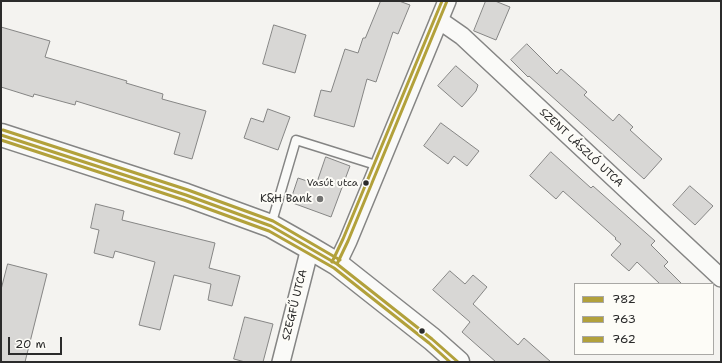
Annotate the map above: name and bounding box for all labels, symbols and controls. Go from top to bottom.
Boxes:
street label: SZENT LÁSZLÓ UTCA [536,106,626,190]
place label: Vasút utca [307,177,358,189]
marker: Vasút utca [361,178,371,188]
place label: K&H Bank [260,192,312,206]
marker: K&H Bank [315,194,325,204]
street label: SZEGFŰ UTCA [280,268,310,342]
legend [574,283,714,355]
text: 782 [612,291,636,307]
text: 763 [612,311,636,327]
unlabelled marker [417,326,427,336]
scale bar [10,329,64,355]
text: 762 [612,331,636,347]
text: 20 m [15,336,46,352]

